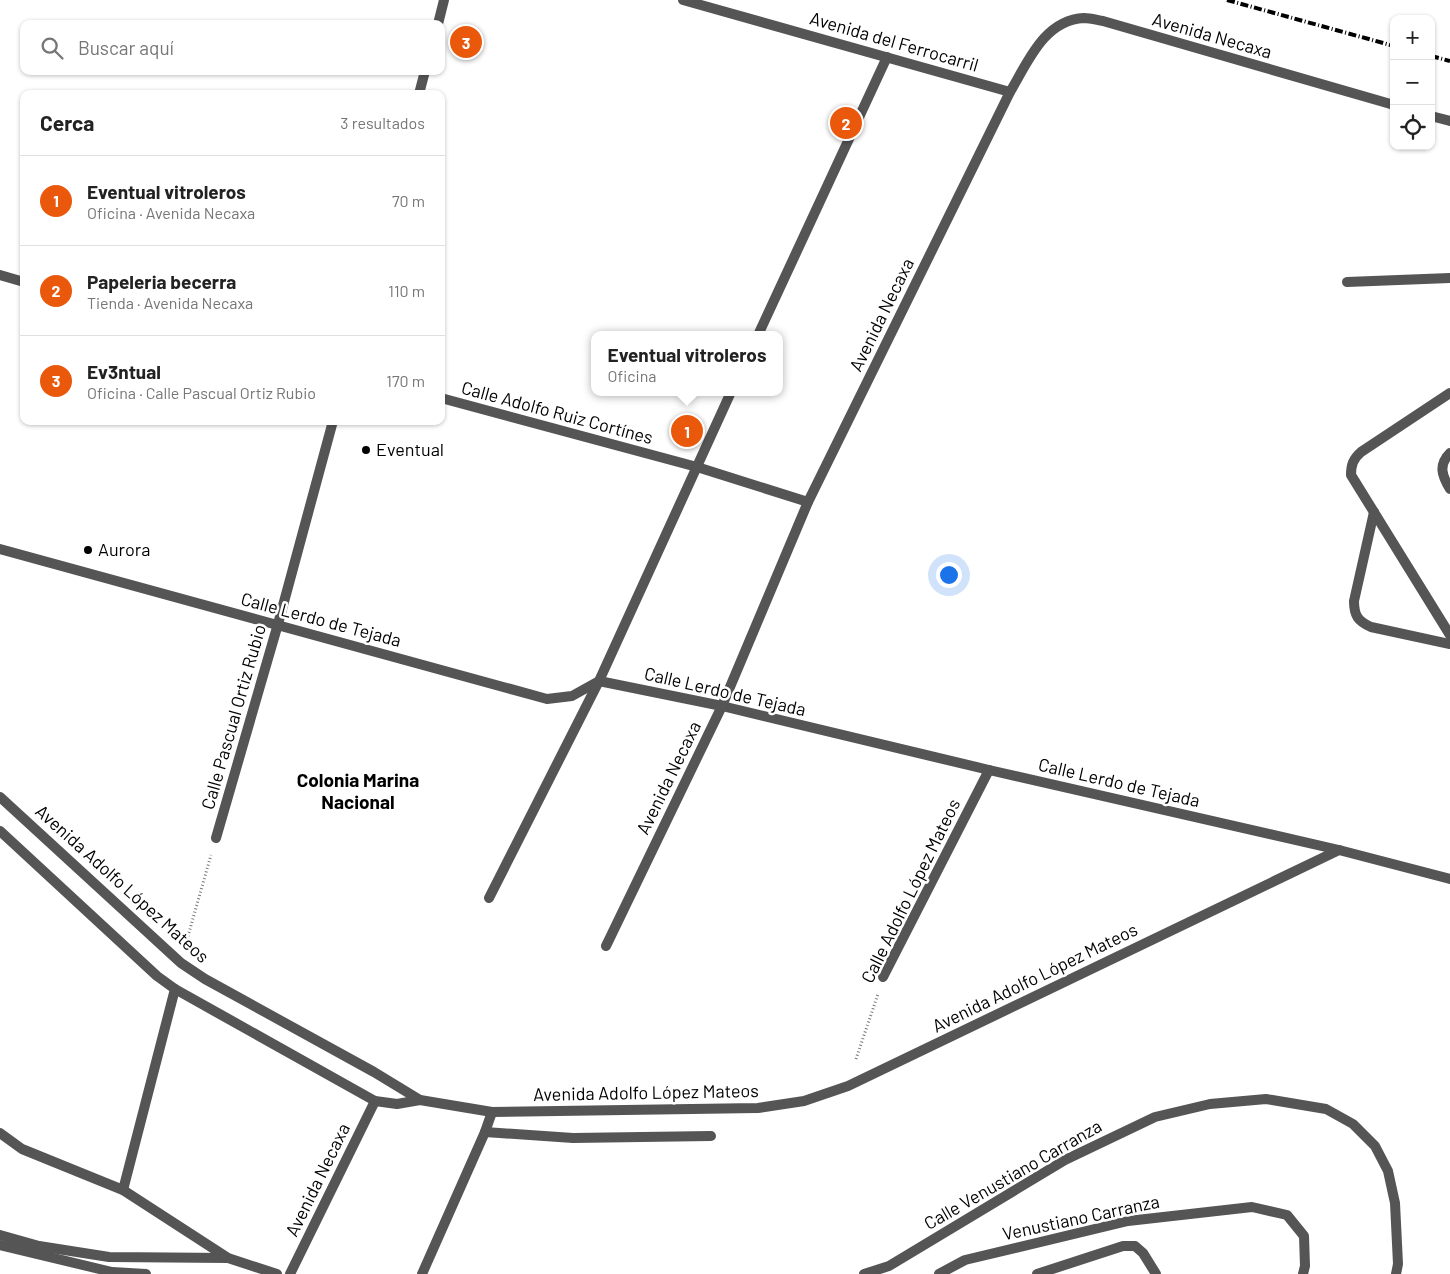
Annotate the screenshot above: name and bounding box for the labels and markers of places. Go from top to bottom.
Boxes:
pin: 3 [450,23,482,61]
pin: 2 [830,104,862,142]
pin: 1 [671,412,703,450]
place label: Eventual [376,438,444,460]
marker: Eventual [360,444,372,456]
place label: Aurora [98,538,151,560]
marker: Aurora [82,544,94,556]

